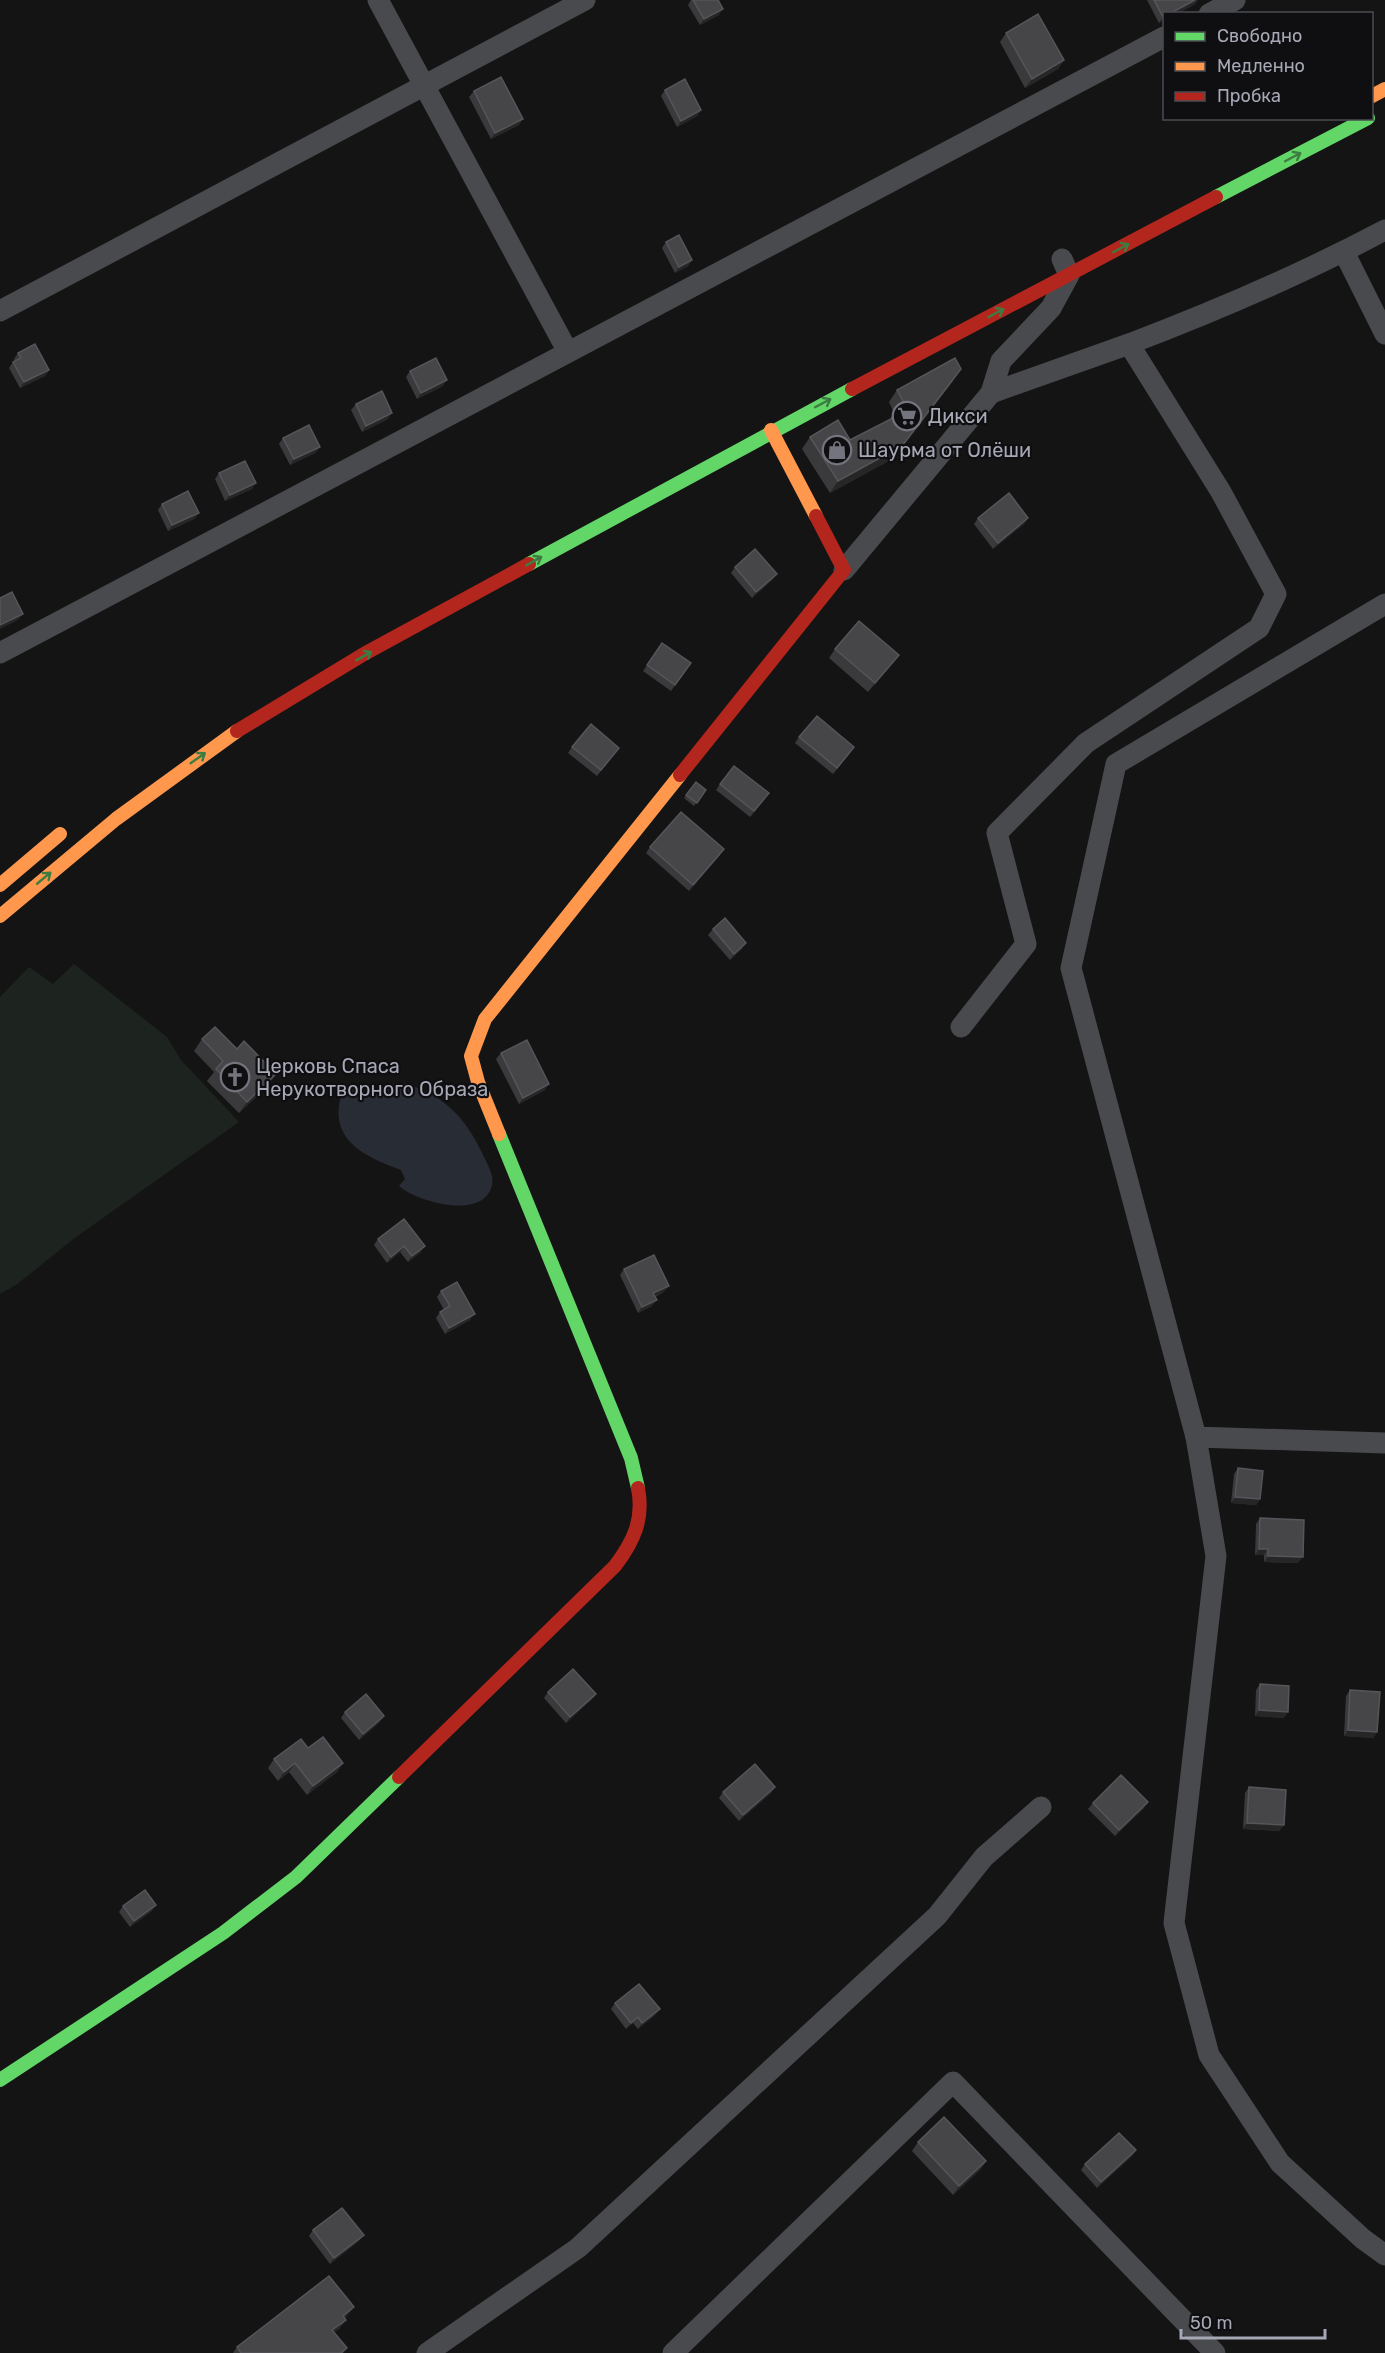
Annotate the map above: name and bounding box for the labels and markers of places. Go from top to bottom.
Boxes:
supermarket icon: Дикси [891,400,923,432]
place label: Дикси [928,404,988,428]
shop icon: Шаурма от Олёши [821,434,853,466]
place label: Шаурма от Олёши [858,438,1031,462]
place label: Церковь Спаса Нерукотворного Образа [256,1054,488,1101]
church icon: Церковь Спаса Нерукотворного Образа [219,1061,251,1093]

